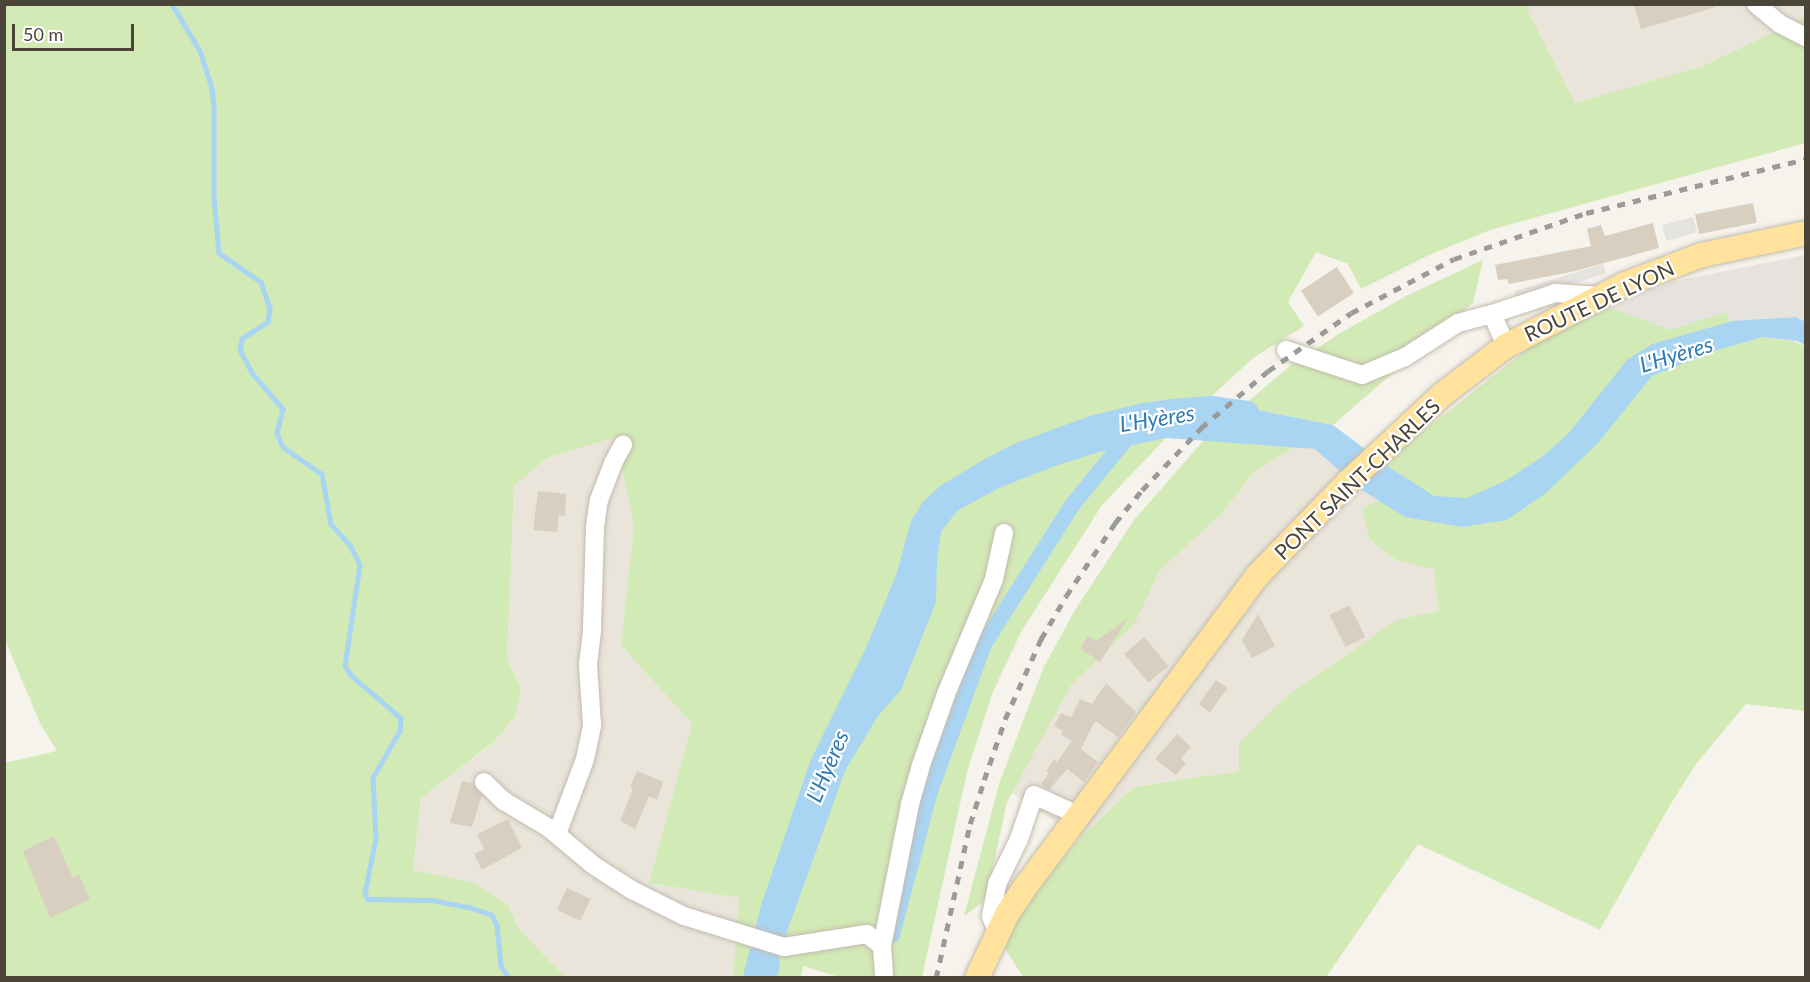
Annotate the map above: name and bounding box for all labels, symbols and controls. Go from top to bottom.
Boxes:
scale bar [15,12,136,50]
text: 50 m [23,23,63,45]
street label: ROUTE DE LYON [1520,255,1678,347]
water label: L'Hyères [1636,330,1716,378]
street label: PONT SAINT-CHARLES [1269,393,1445,565]
water label: L'Hyères [1118,399,1196,437]
water label: L'Hyères [800,726,854,806]

